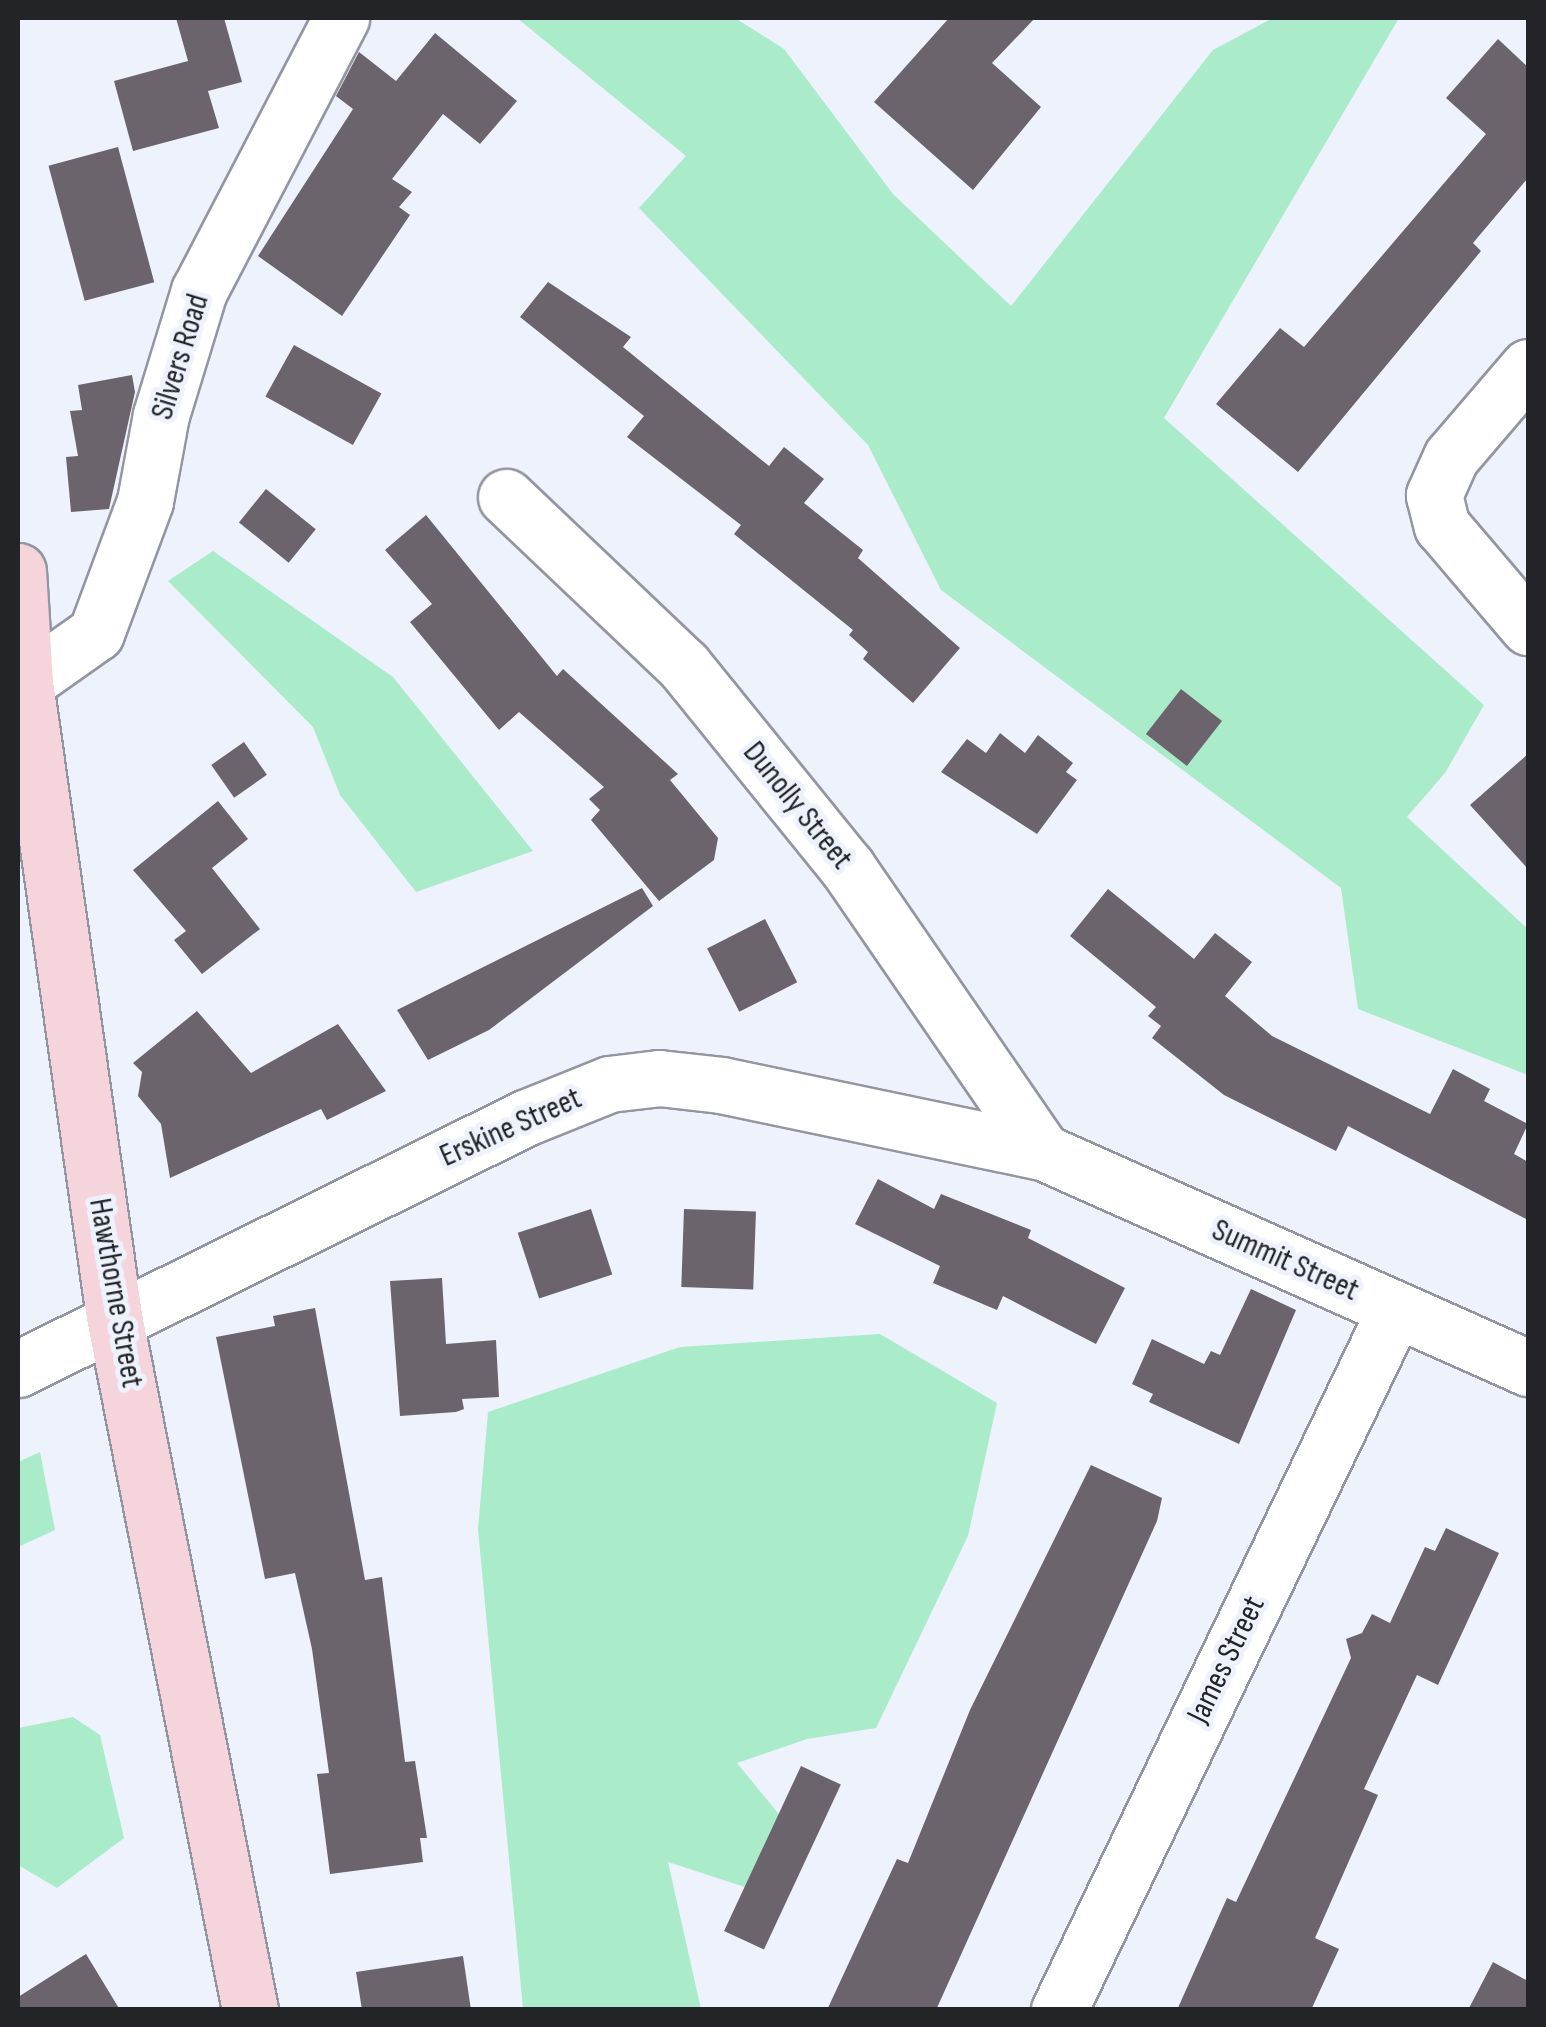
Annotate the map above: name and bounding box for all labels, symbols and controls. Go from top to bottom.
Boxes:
street label: Silvers Road [144,290,218,424]
street label: Dunolly Street [734,734,860,878]
street label: Erskine Street [434,1080,588,1176]
street label: Hawthorne Street [79,1195,151,1391]
street label: Summit Street [1206,1212,1364,1310]
street label: James Street [1180,1590,1274,1730]

